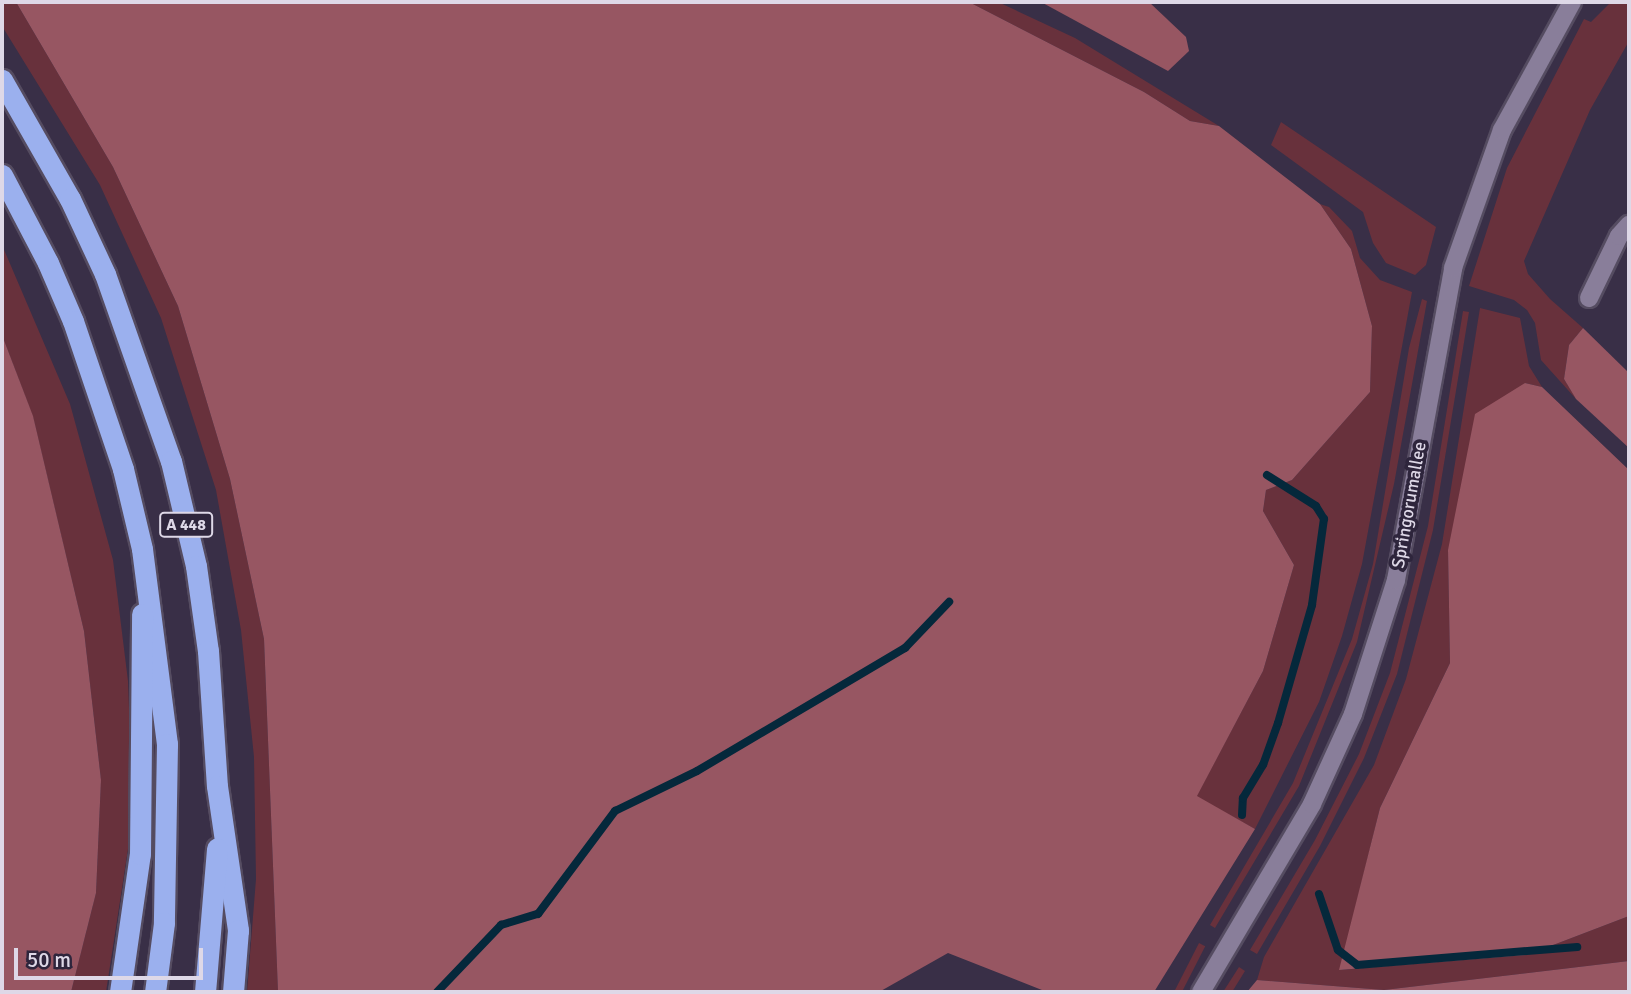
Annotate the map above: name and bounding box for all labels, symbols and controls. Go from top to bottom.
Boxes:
street label: Springorumallee [1387,440,1431,570]
road number: A 448 [158,512,214,538]
scale bar [18,934,206,978]
text: 50 m [27,947,71,973]

